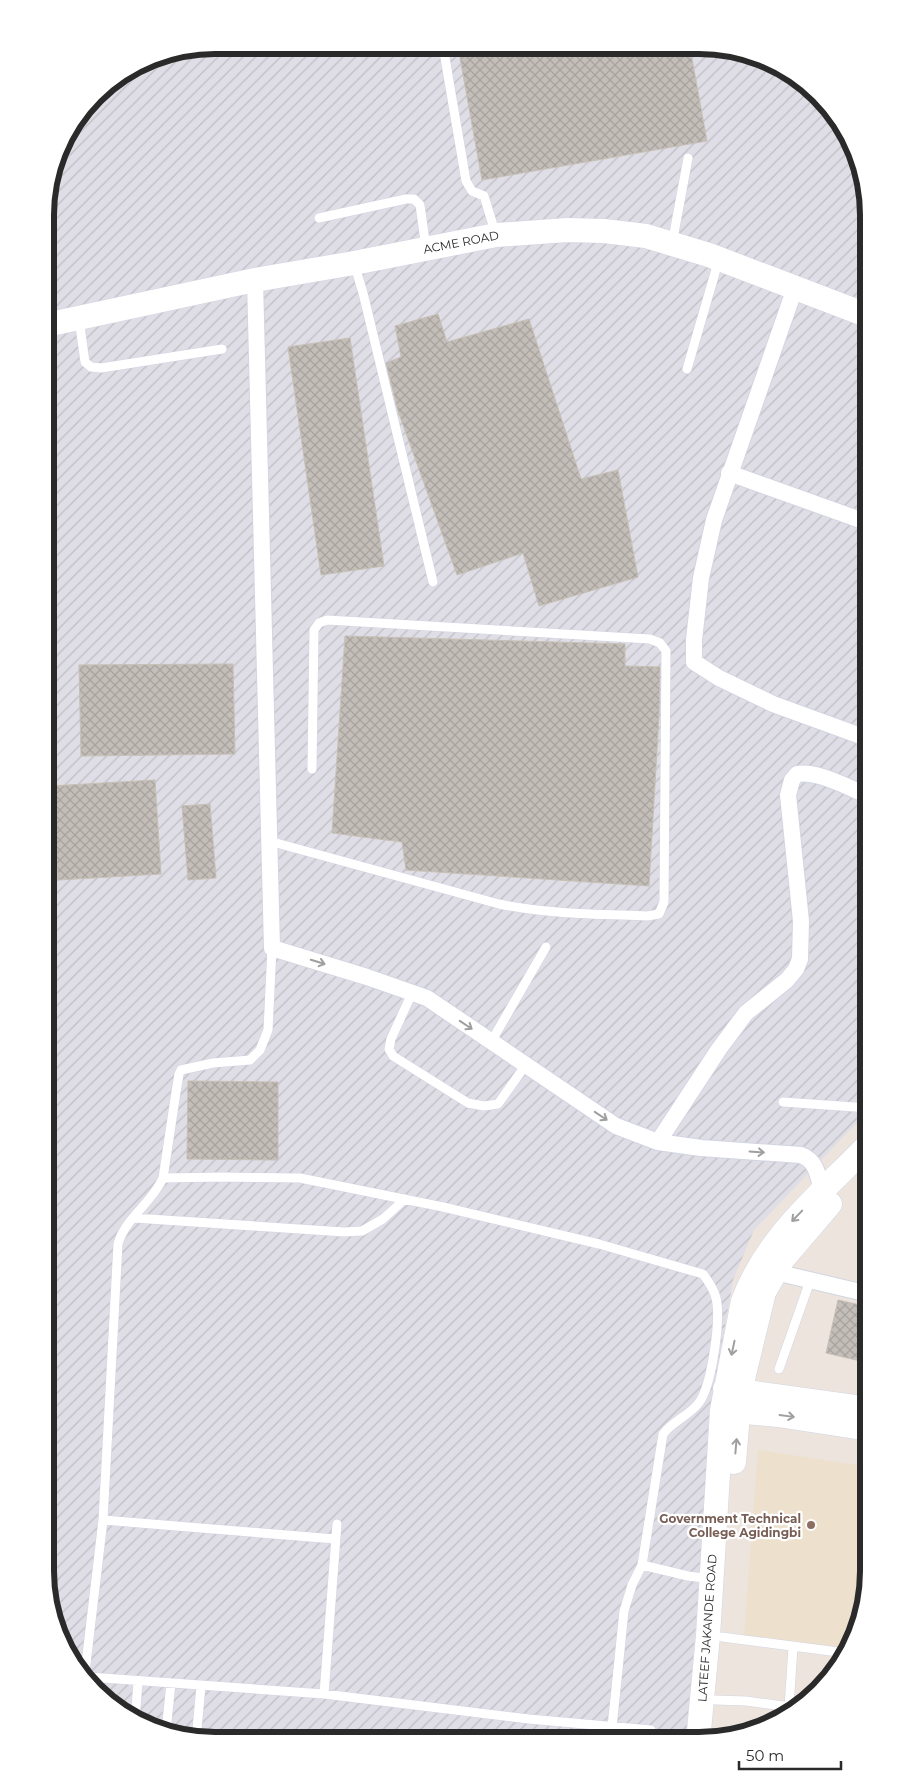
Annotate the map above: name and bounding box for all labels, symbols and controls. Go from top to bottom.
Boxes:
street label: ACME ROAD [422,227,500,257]
one-way arrow [310,958,326,968]
one-way arrow [459,1021,473,1031]
one-way arrow [594,1111,608,1121]
one-way arrow [749,1147,765,1156]
one-way arrow [792,1209,804,1221]
one-way arrow [728,1340,737,1356]
one-way arrow [779,1412,795,1422]
one-way arrow [731,1439,740,1455]
place label: Government Technical College Agidingbi [659,1511,801,1540]
marker: Government Technical College Agidingbi [805,1519,817,1531]
street label: LATEEF JAKANDE ROAD [694,1553,720,1702]
scale bar [739,1738,842,1770]
text: 50 m [746,1746,784,1765]

